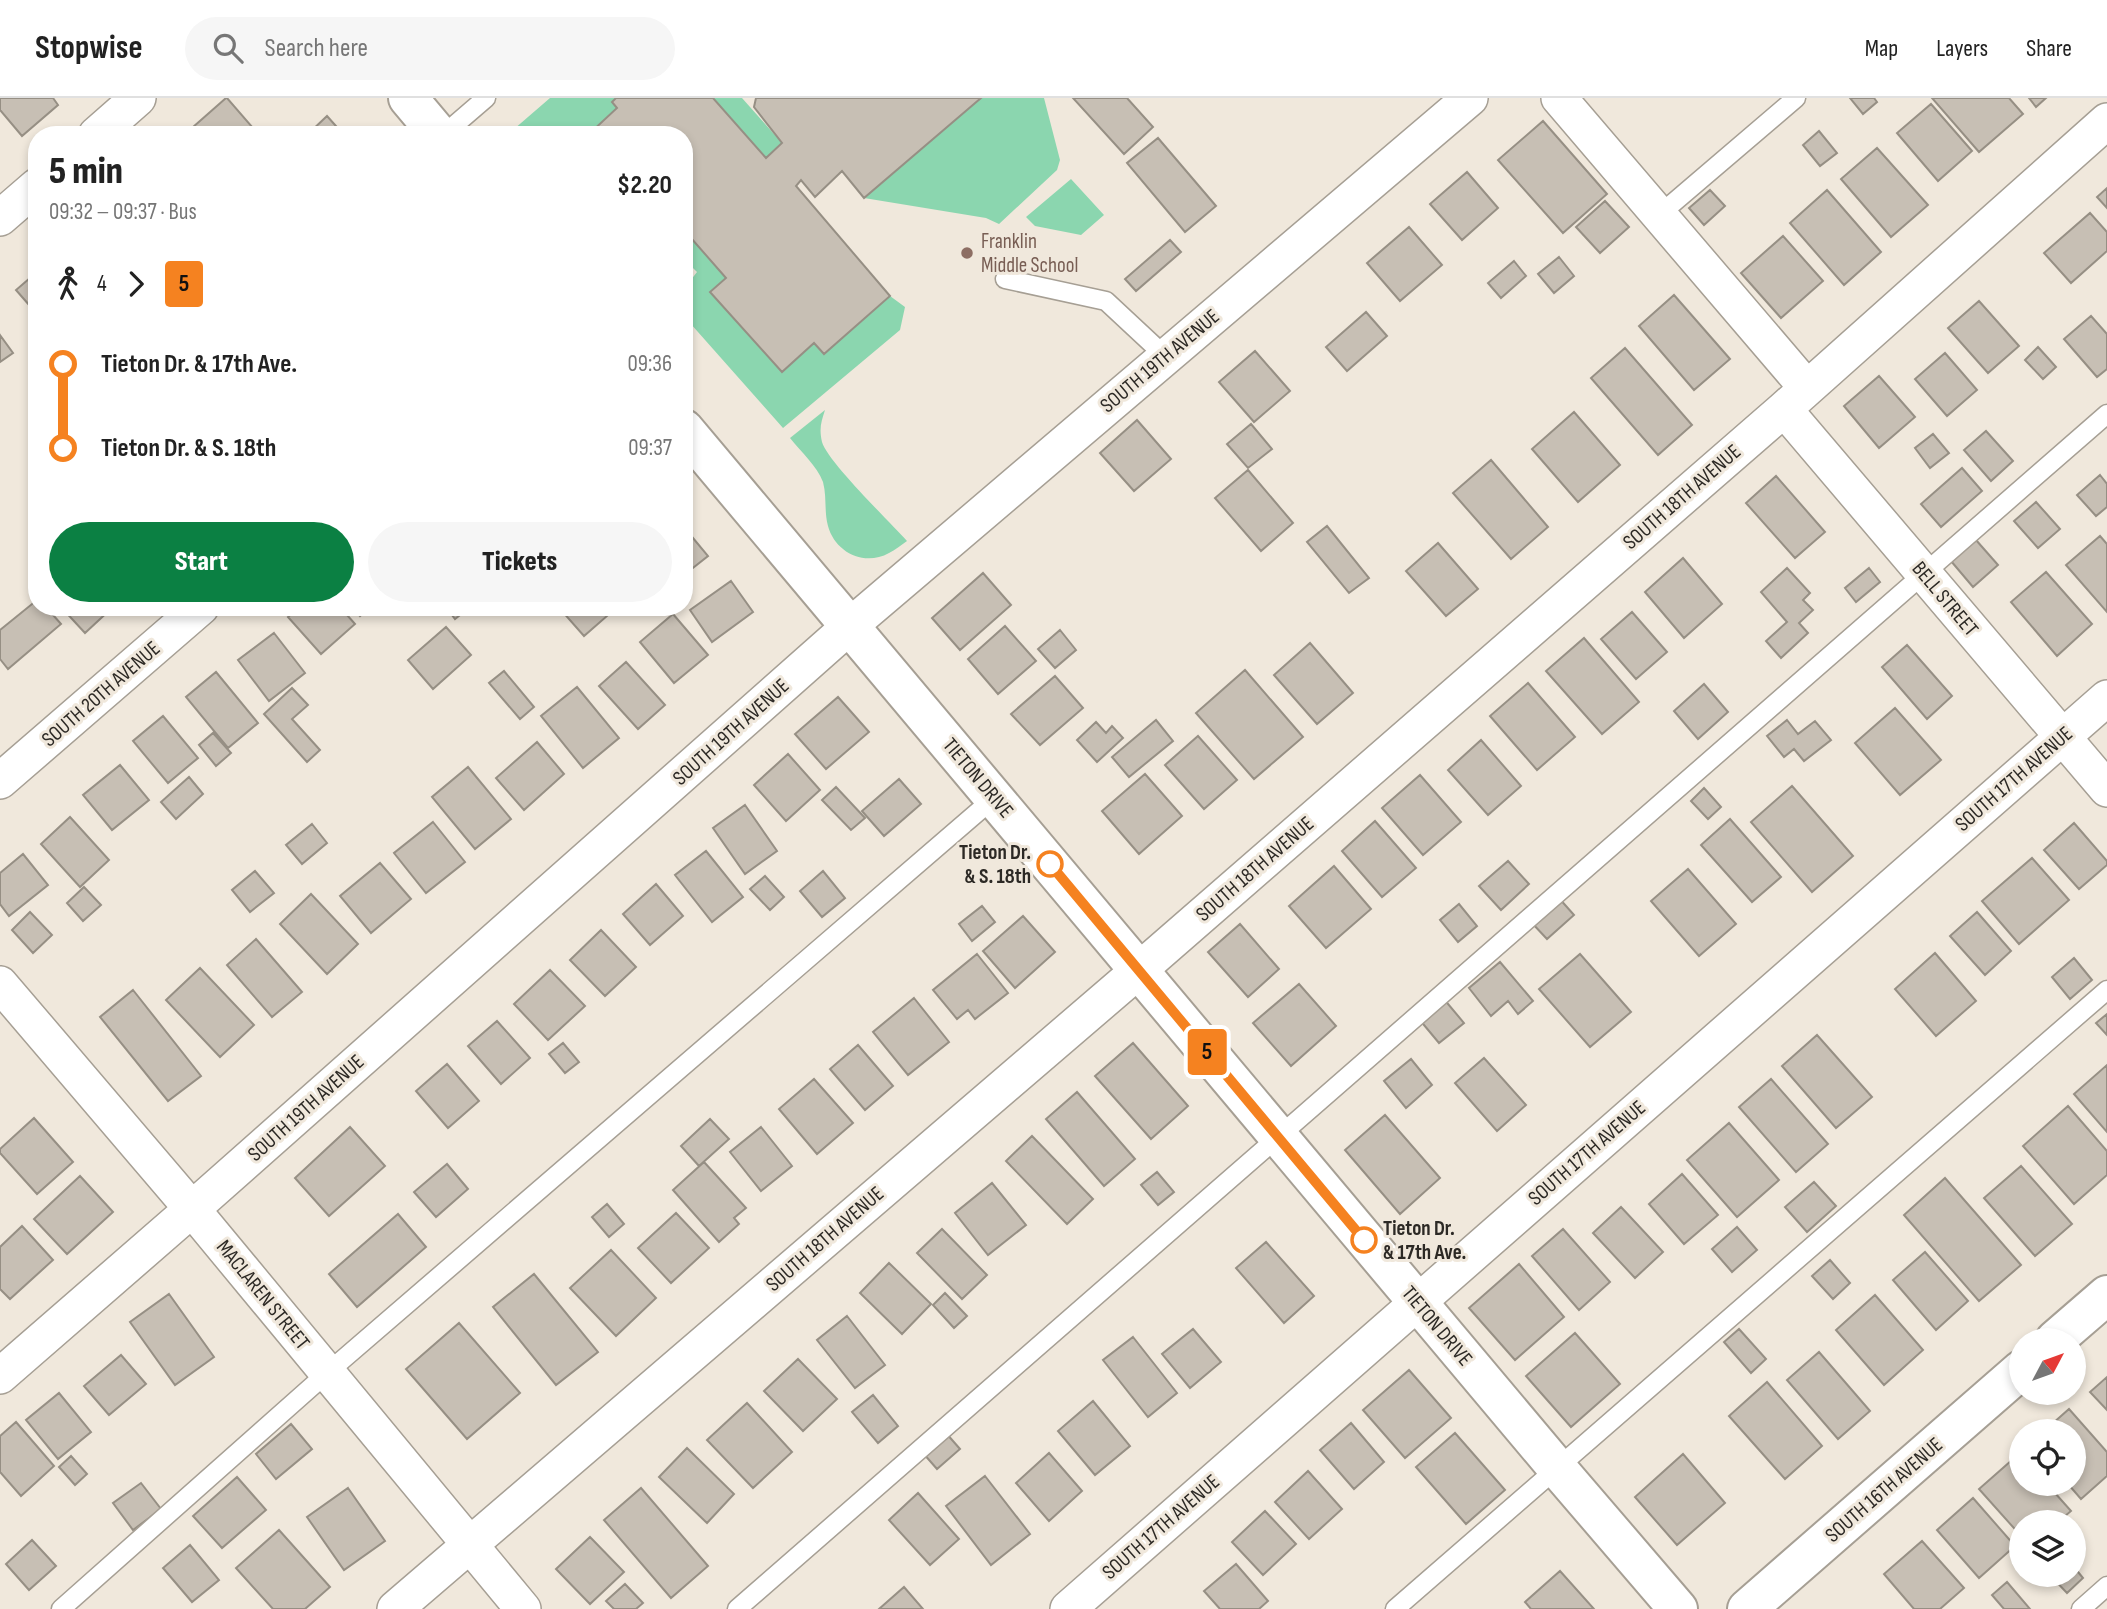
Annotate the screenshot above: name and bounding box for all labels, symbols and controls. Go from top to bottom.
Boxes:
search box [185,17,675,80]
text: Stopwise [35,28,143,68]
icon: search [209,29,247,67]
text: Search here [265,33,368,64]
text: Map [1865,34,1898,63]
text: Layers [1936,34,1988,63]
text: Share [2026,34,2072,63]
text: 5 min [49,149,123,194]
text: $2.20 [617,170,672,201]
text: 09:32 – 09:37 · Bus [49,198,197,226]
place label: Franklin Middle School [981,229,1078,278]
marker: Franklin Middle School [959,245,975,261]
icon: walk [49,265,87,303]
icon: forward [117,265,155,303]
text: 5 [179,269,189,298]
text: 4 [97,270,107,298]
street label: SOUTH 19TH AVENUE [1095,304,1225,418]
text: Tieton Dr. & 17th Ave. [101,349,297,380]
text: 09:36 [628,350,672,378]
text: Tieton Dr. & S. 18th [101,433,276,464]
text: 09:37 [628,434,672,462]
street label: SOUTH 18TH AVENUE [1618,439,1746,555]
button: Start [49,522,354,602]
button: Tickets [368,522,672,602]
street label: BELL STREET [1907,557,1984,642]
street label: SOUTH 20TH AVENUE [37,636,165,752]
street label: SOUTH 19TH AVENUE [668,673,794,791]
street label: SOUTH 17TH AVENUE [1950,721,2078,837]
street label: TIETON DRIVE [937,733,1019,823]
street label: SOUTH 18TH AVENUE [1191,811,1319,927]
place label: Tieton Dr. & S. 18th [959,840,1031,889]
marker: Tieton Dr. & S. 18th [1037,851,1063,877]
line badge: 5 [1184,1029,1230,1075]
text: 5 [1202,1037,1212,1066]
street label: SOUTH 19TH AVENUE [243,1049,369,1167]
street label: SOUTH 17TH AVENUE [1523,1095,1651,1211]
street label: SOUTH 18TH AVENUE [761,1181,889,1297]
place label: Tieton Dr. & 17th Ave. [1383,1216,1466,1265]
marker: Tieton Dr. & 17th Ave. [1351,1227,1377,1253]
street label: MACLAREN STREET [211,1235,315,1355]
street label: TIETON DRIVE [1396,1281,1478,1371]
north arrow [2009,1328,2086,1405]
map controls [2009,1328,2086,1587]
button: locate [2009,1419,2086,1496]
street label: SOUTH 16TH AVENUE [1820,1432,1948,1548]
street label: SOUTH 17TH AVENUE [1097,1469,1225,1585]
button: layers [2009,1510,2086,1587]

